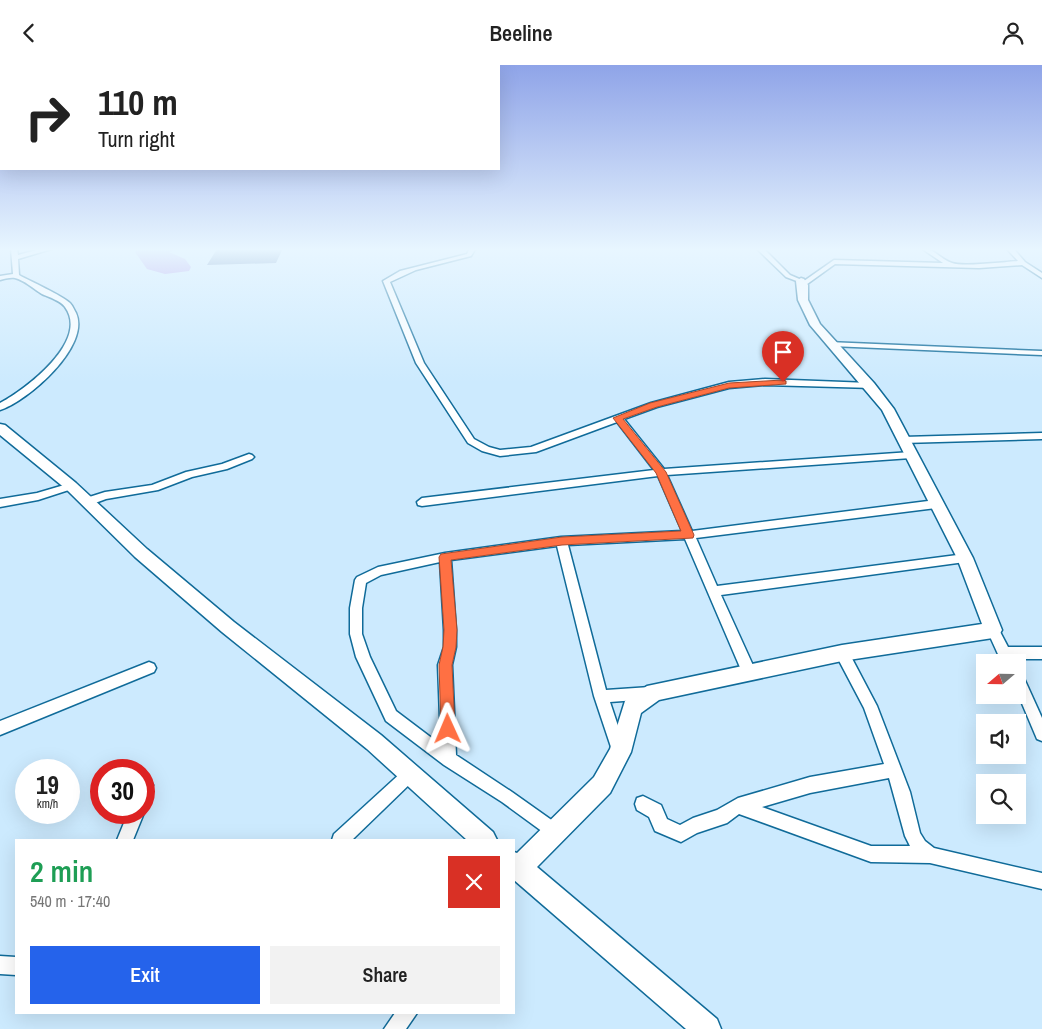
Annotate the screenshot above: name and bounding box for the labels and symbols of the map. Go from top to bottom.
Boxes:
pin [762,331,804,382]
north arrow [976,654,1026,704]
position arrow [421,702,473,754]
speed limit sign: 30 [90,759,155,824]

